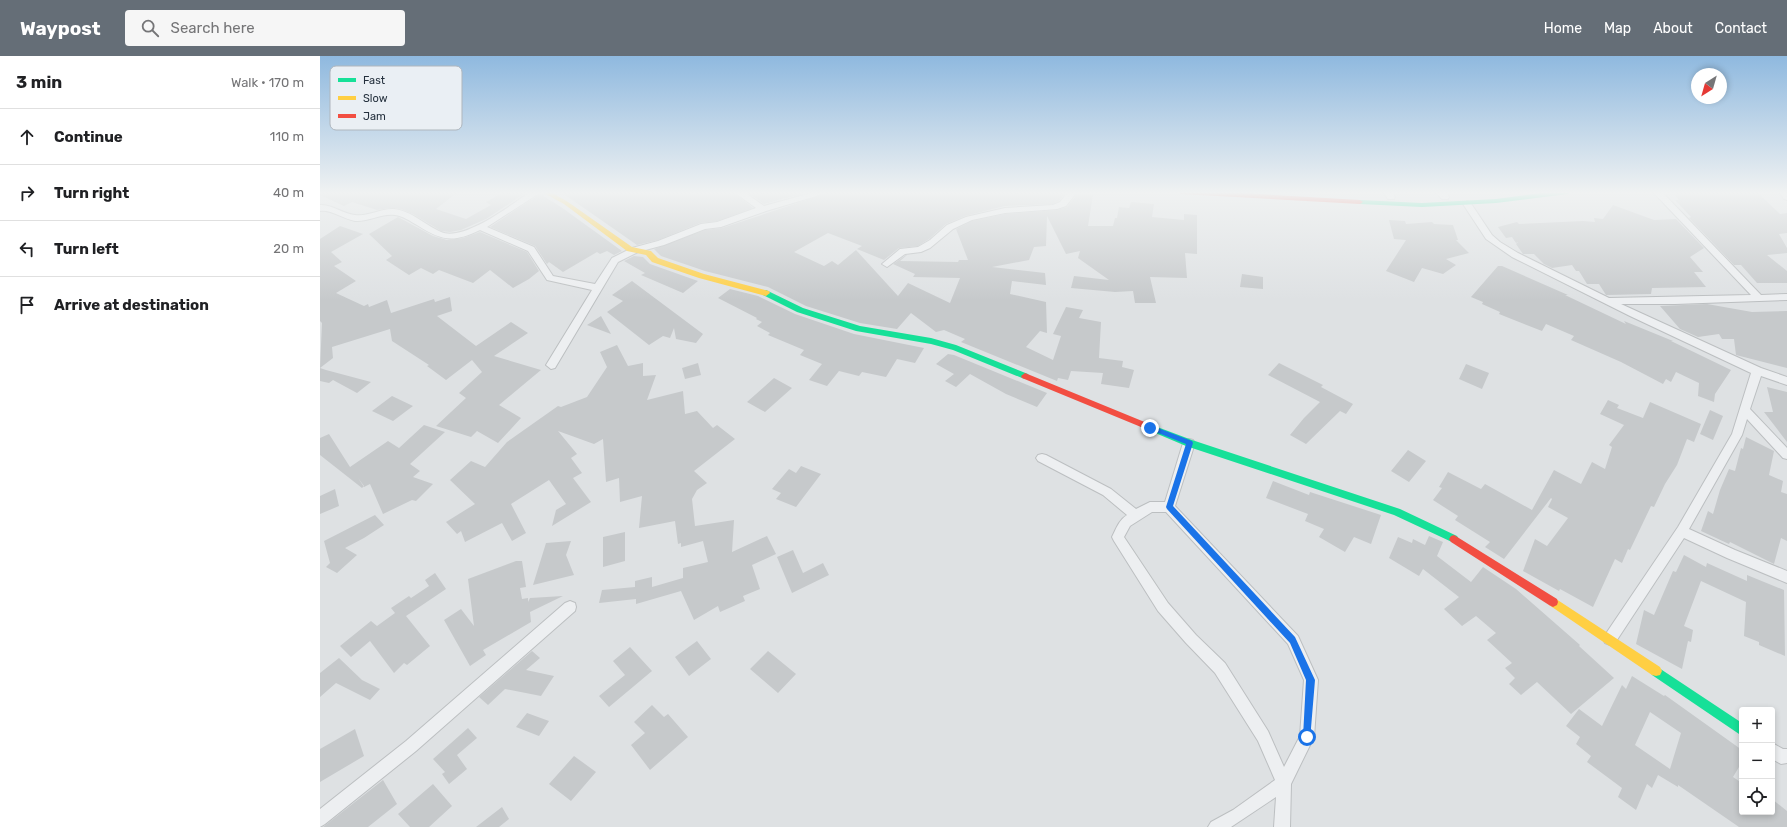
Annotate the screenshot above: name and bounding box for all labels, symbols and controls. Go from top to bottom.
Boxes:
search box [125,10,405,46]
text: Waypost [20,17,101,40]
icon: search [139,17,161,39]
text: Search here [171,19,255,37]
text: Home [1544,20,1582,37]
text: Map [1604,20,1631,37]
text: About [1653,20,1693,37]
text: Contact [1715,20,1767,37]
legend [330,66,462,130]
north arrow [1691,68,1727,104]
text: 3 min [16,72,62,92]
text: Fast [363,74,386,87]
text: Walk · 170 m [231,75,304,90]
text: Slow [363,92,388,105]
text: Jam [363,110,386,123]
icon: ahead [16,126,38,148]
text: Continue [54,128,123,146]
text: 110 m [270,129,304,144]
icon: right [16,182,38,204]
text: Turn right [54,184,129,202]
text: 40 m [273,185,304,200]
icon: left [16,238,38,260]
text: Turn left [54,240,119,258]
text: 20 m [273,241,304,256]
icon: arrive [16,294,38,316]
text: Arrive at destination [54,296,209,314]
route end [1141,419,1159,437]
map controls [1739,707,1775,815]
button: + [1739,707,1775,743]
route start [1298,728,1316,746]
button: − [1739,743,1775,779]
button: locate [1739,779,1775,815]

